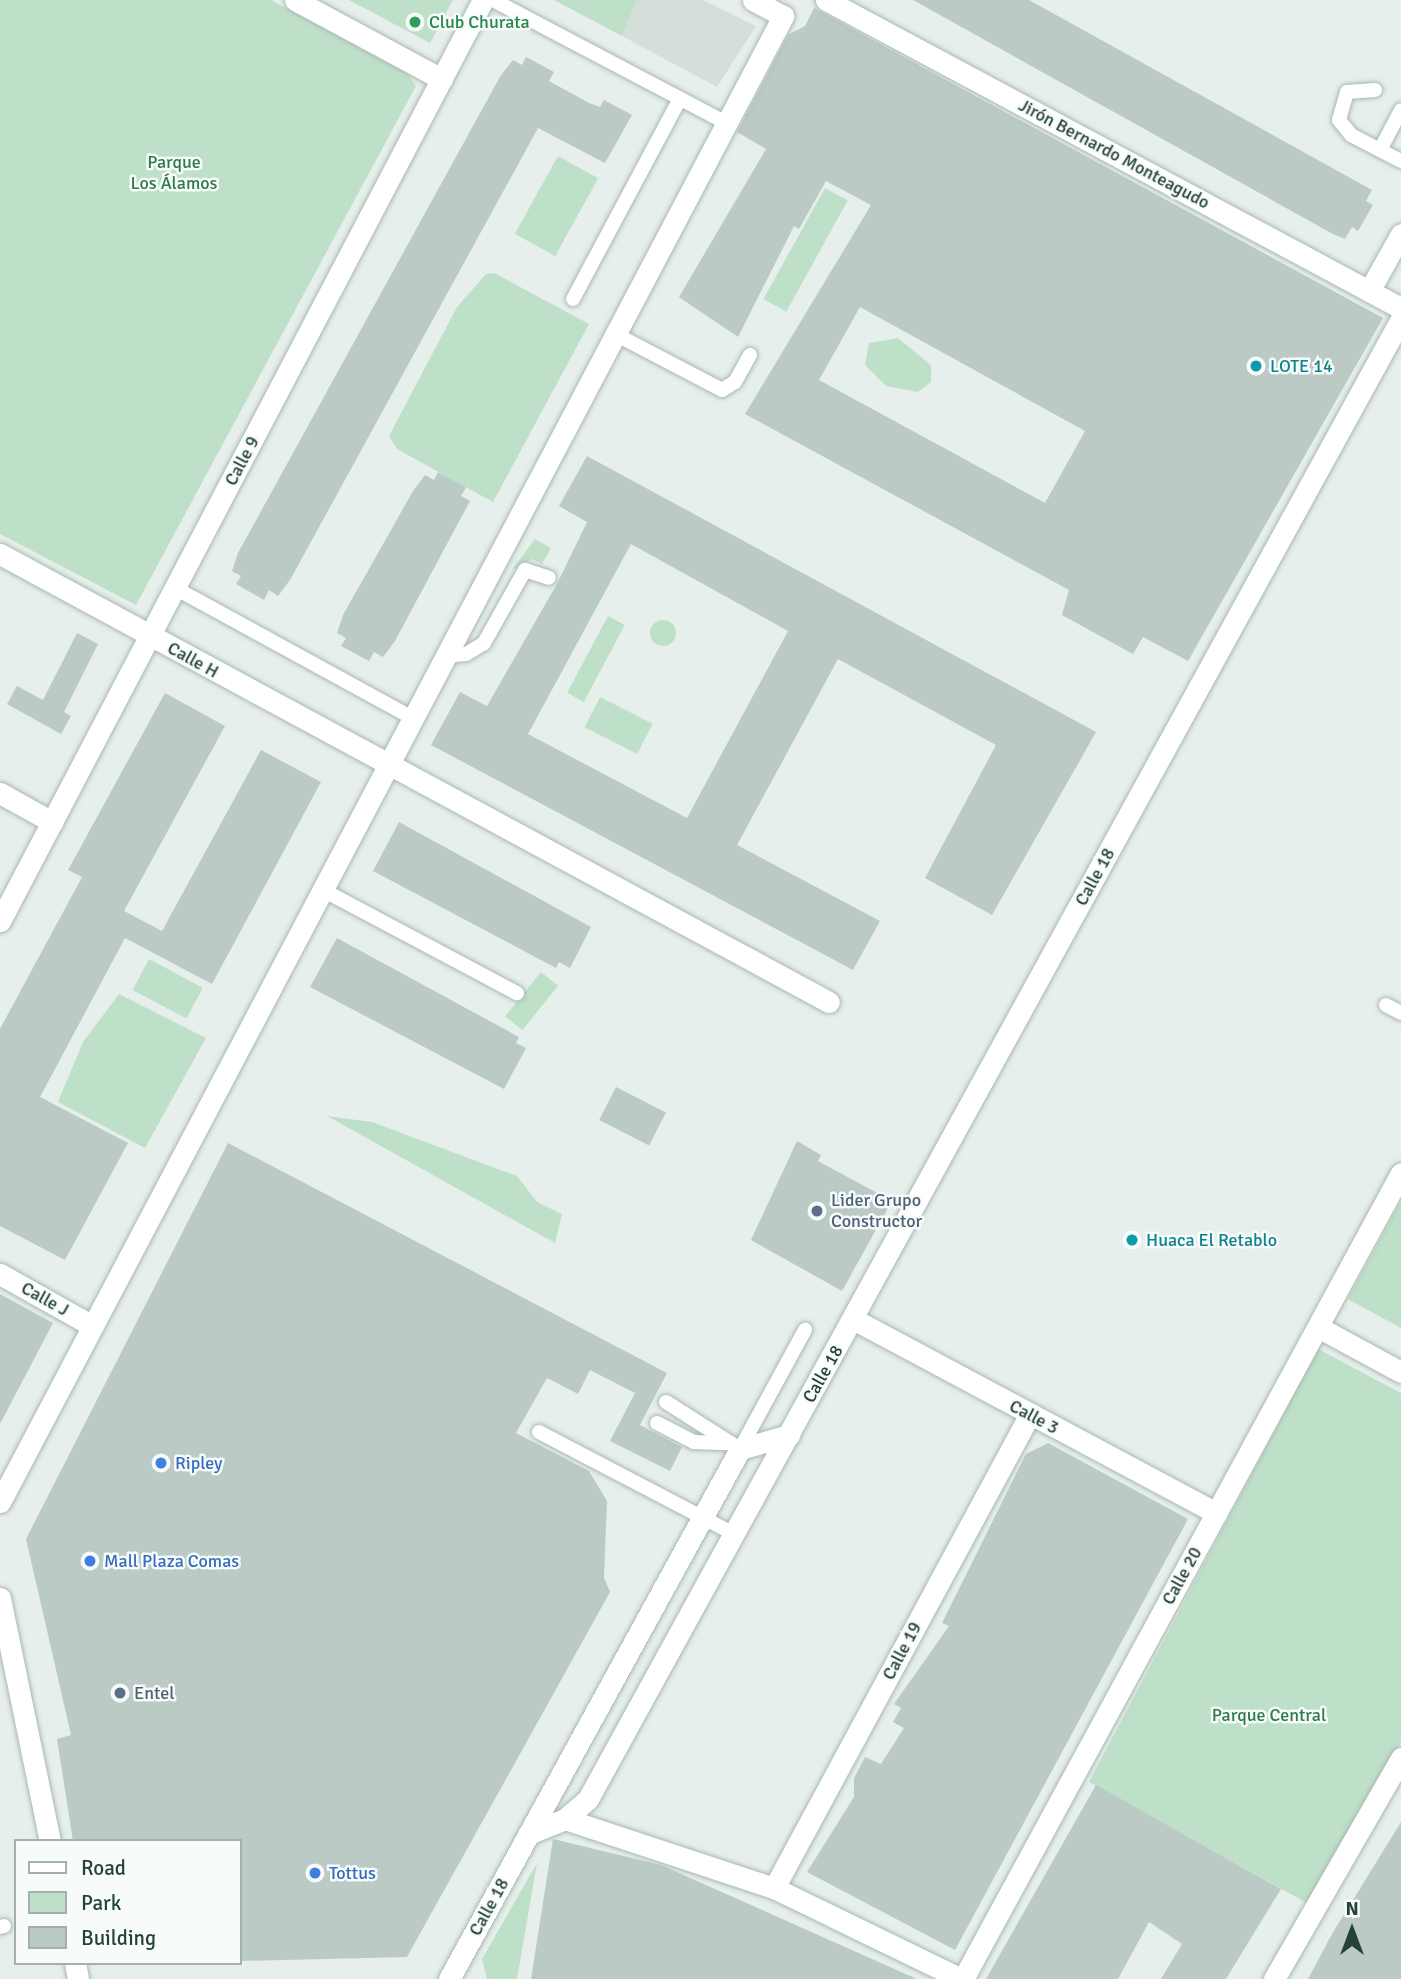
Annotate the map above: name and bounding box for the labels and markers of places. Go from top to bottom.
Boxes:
place label: Club Churata [429,11,530,33]
marker: Club Churata [407,14,423,30]
place label: LOTE 14 [1270,355,1333,377]
marker: LOTE 14 [1248,358,1264,374]
place label: Lider Grupo Constructor [831,1190,922,1232]
marker: Lider Grupo Constructor [809,1203,825,1219]
place label: Huaca El Retablo [1146,1229,1277,1251]
marker: Huaca El Retablo [1124,1232,1140,1248]
place label: Ripley [175,1452,223,1474]
marker: Ripley [153,1455,169,1471]
place label: Mall Plaza Comas [104,1550,239,1572]
marker: Mall Plaza Comas [82,1553,98,1569]
place label: Entel [134,1682,174,1704]
marker: Entel [112,1685,128,1701]
place label: Tottus [329,1862,376,1884]
marker: Tottus [307,1865,323,1881]

